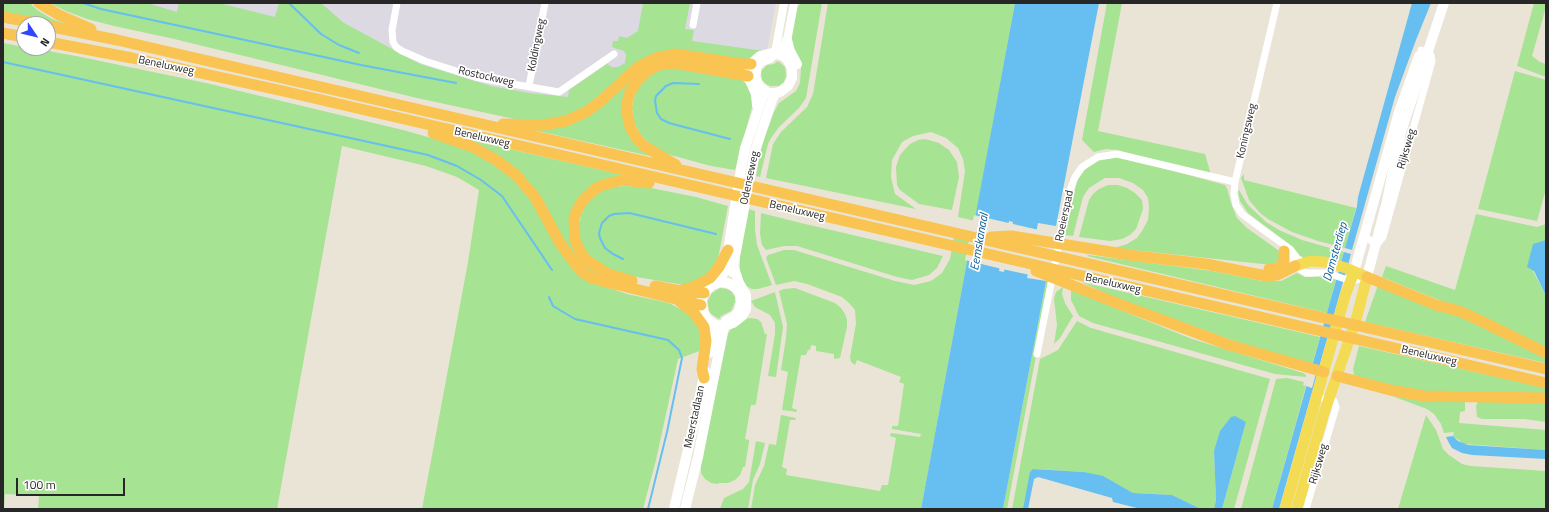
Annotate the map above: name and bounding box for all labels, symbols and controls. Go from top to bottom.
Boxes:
north arrow [16,16,56,56]
street label: Koldingweg [525,17,549,73]
text: N [36,35,54,50]
street label: Beneluxweg [137,54,195,78]
street label: Rostockweg [457,64,515,90]
street label: Koningsweg [1234,102,1260,160]
street label: Beneluxweg [453,125,511,151]
street label: Rijksweg [1395,127,1419,171]
street label: Odenseweg [738,150,762,206]
street label: Roeierspad [1053,189,1077,243]
street label: Beneluxweg [768,198,826,224]
water label: Eemskanaal [968,212,992,272]
water label: Damsterdiep [1321,221,1351,283]
street label: Beneluxweg [1084,271,1142,297]
street label: Beneluxweg [1400,343,1458,369]
street label: Meerstadlaan [682,384,708,450]
street label: Rijksweg [1307,442,1331,486]
scale bar [18,470,127,496]
text: 100 m [23,475,56,494]

